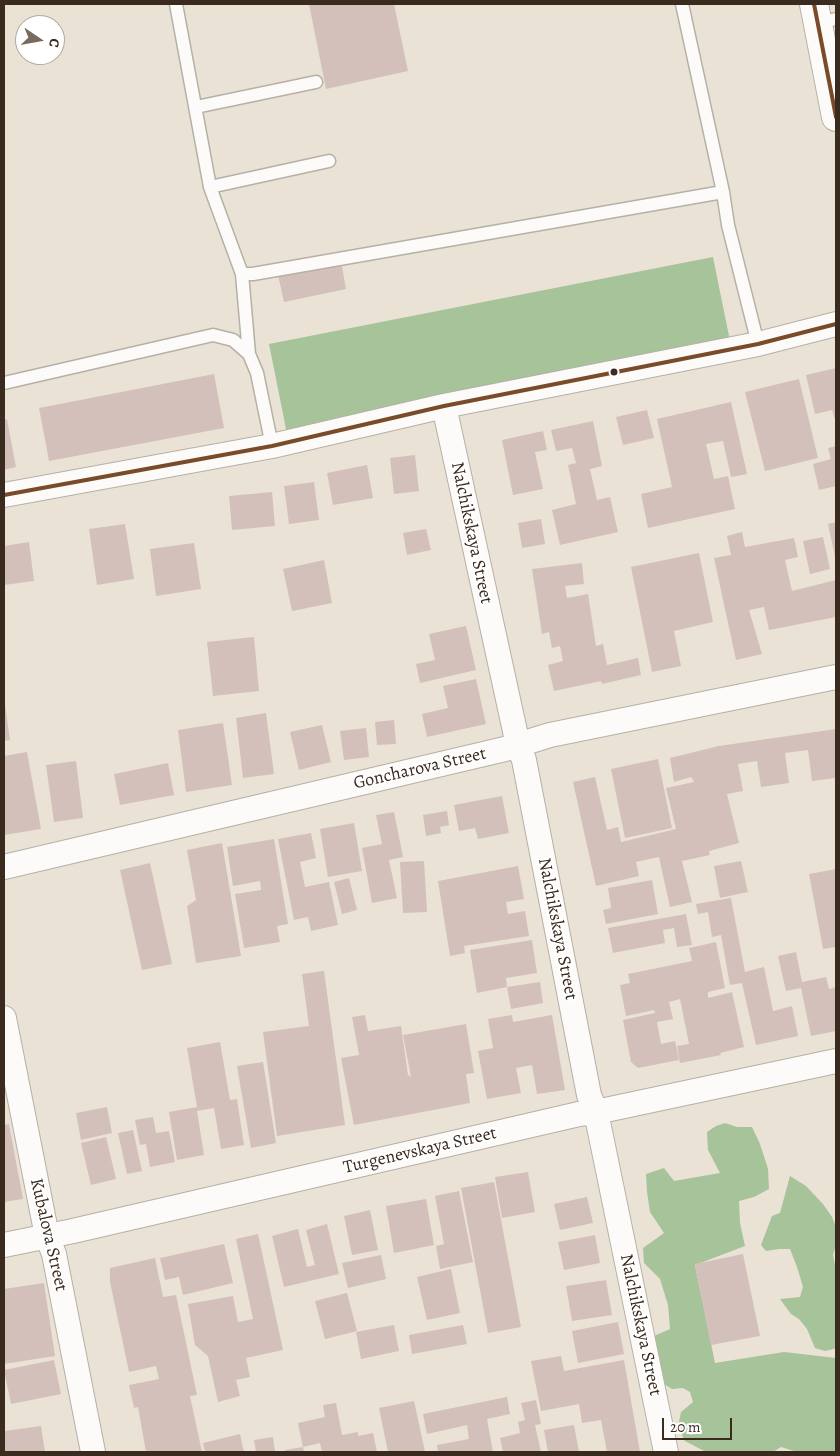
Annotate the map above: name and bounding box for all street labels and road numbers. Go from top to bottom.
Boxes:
street label: Nalchikskaya Street [445,460,497,606]
street label: Goncharova Street [352,743,488,795]
street label: Nalchikskaya Street [533,856,581,1002]
street label: Turgenevskaya Street [341,1123,499,1179]
street label: Kubalova Street [25,1176,71,1294]
street label: Nalchikskaya Street [614,1252,666,1398]

